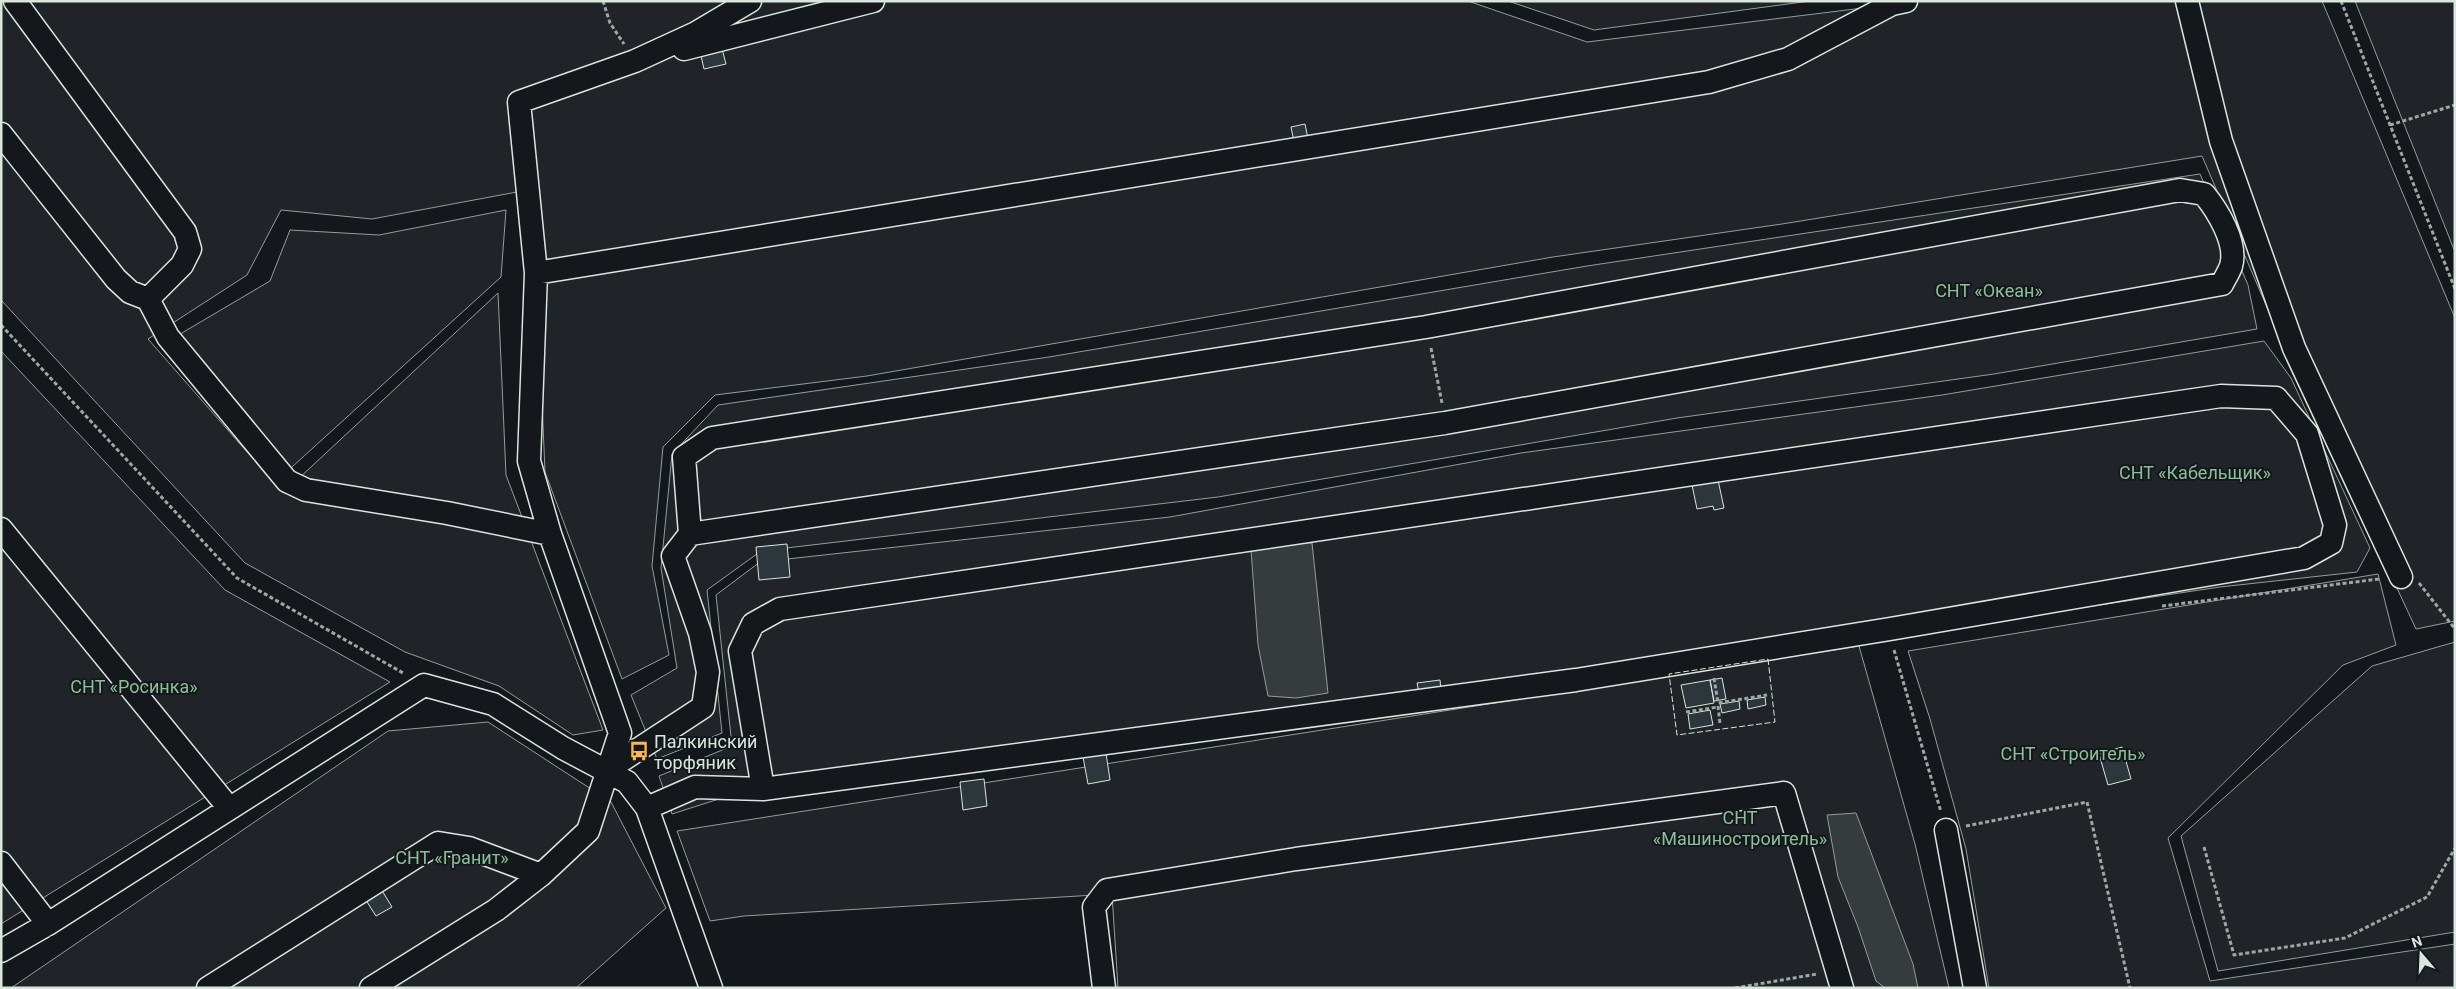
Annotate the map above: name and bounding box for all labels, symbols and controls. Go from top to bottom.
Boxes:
park label: СНТ «Океан» [1935,280,2043,301]
park label: СНТ «Кабельщик» [2119,462,2271,483]
park label: СНТ «Росинка» [70,676,198,697]
place label: Палкинский торфяник [654,731,757,773]
bus stop icon: Палкинский торфяник [628,740,650,762]
park label: СНТ «Строитель» [2001,743,2145,764]
park label: СНТ «Машиностроитель» [1653,807,1827,849]
park label: СНТ «Гранит» [395,847,509,868]
north arrow [2396,929,2446,979]
text: N [2409,933,2424,951]

